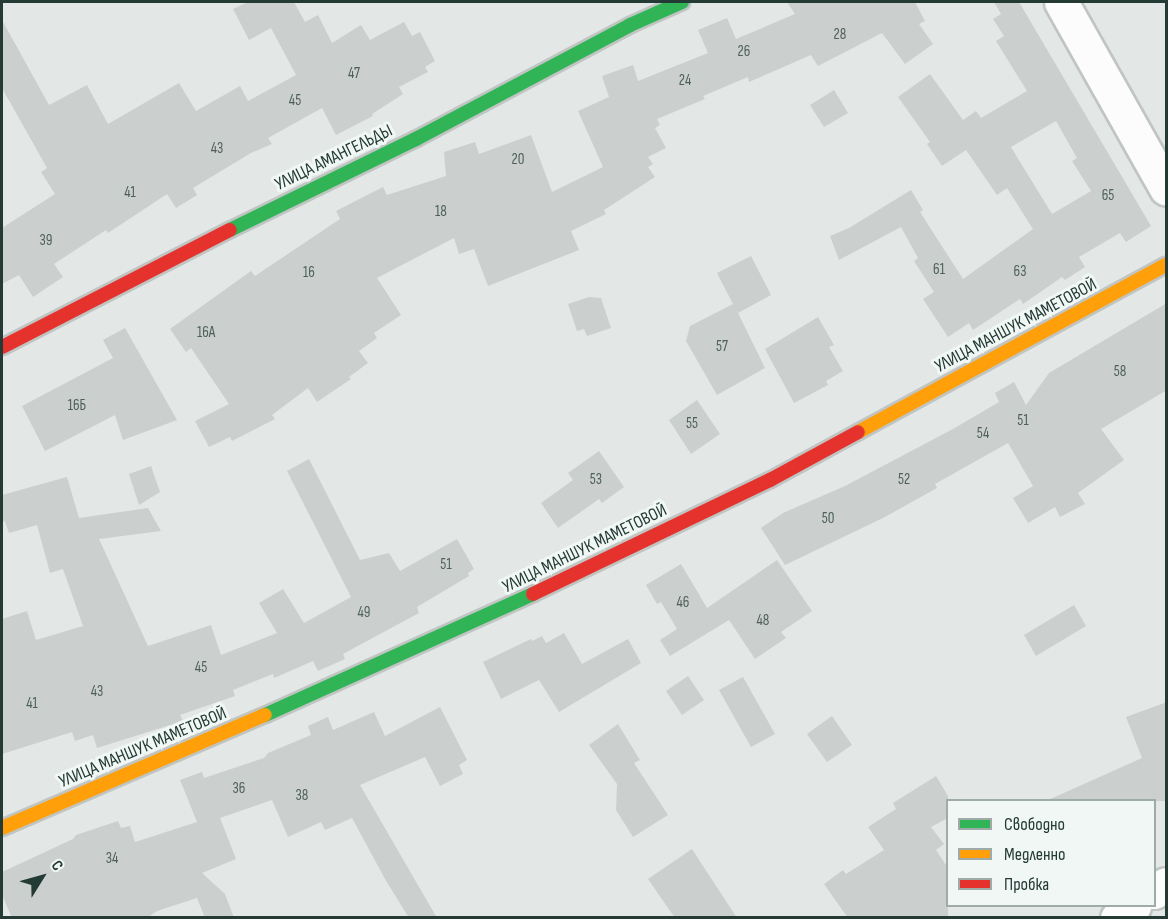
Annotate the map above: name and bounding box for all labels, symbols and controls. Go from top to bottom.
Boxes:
house number: 28 [834,26,846,44]
house number: 26 [738,43,750,61]
house number: 47 [348,65,360,83]
house number: 24 [679,72,691,90]
house number: 45 [289,92,301,110]
street label: УЛИЦА АМАНГЕЛЬДЫ [272,120,396,196]
house number: 43 [211,140,223,158]
house number: 20 [512,151,524,169]
house number: 41 [124,184,136,202]
house number: 65 [1102,187,1114,205]
house number: 18 [435,203,447,221]
house number: 39 [40,232,52,250]
house number: 61 [933,261,945,279]
house number: 63 [1014,263,1026,281]
house number: 16 [303,264,315,282]
street label: УЛИЦА МАНШУК МАМЕТОВОЙ [931,274,1101,378]
house number: 16А [197,324,215,342]
house number: 57 [716,338,728,356]
house number: 58 [1114,363,1126,381]
house number: 16Б [68,397,86,415]
house number: 51 [1017,412,1029,430]
house number: 55 [686,415,698,433]
house number: 54 [977,425,989,443]
house number: 53 [590,471,602,489]
house number: 52 [898,471,910,489]
street label: УЛИЦА МАНШУК МАМЕТОВОЙ [499,500,671,598]
house number: 50 [822,510,834,528]
house number: 51 [440,556,452,574]
house number: 46 [677,594,689,612]
house number: 49 [358,604,370,622]
house number: 48 [757,612,769,630]
house number: 45 [195,659,207,677]
house number: 43 [91,683,103,701]
house number: 41 [26,695,38,713]
street label: УЛИЦА МАНШУК МАМЕТОВОЙ [56,703,230,793]
house number: 36 [233,780,245,798]
house number: 38 [296,787,308,805]
legend [946,799,1156,907]
text: Свободно [1004,814,1065,835]
text: Медленно [1004,844,1066,865]
north arrow [12,847,72,907]
house number: 34 [106,850,118,868]
text: С [47,857,67,875]
text: Пробка [1004,874,1049,895]

